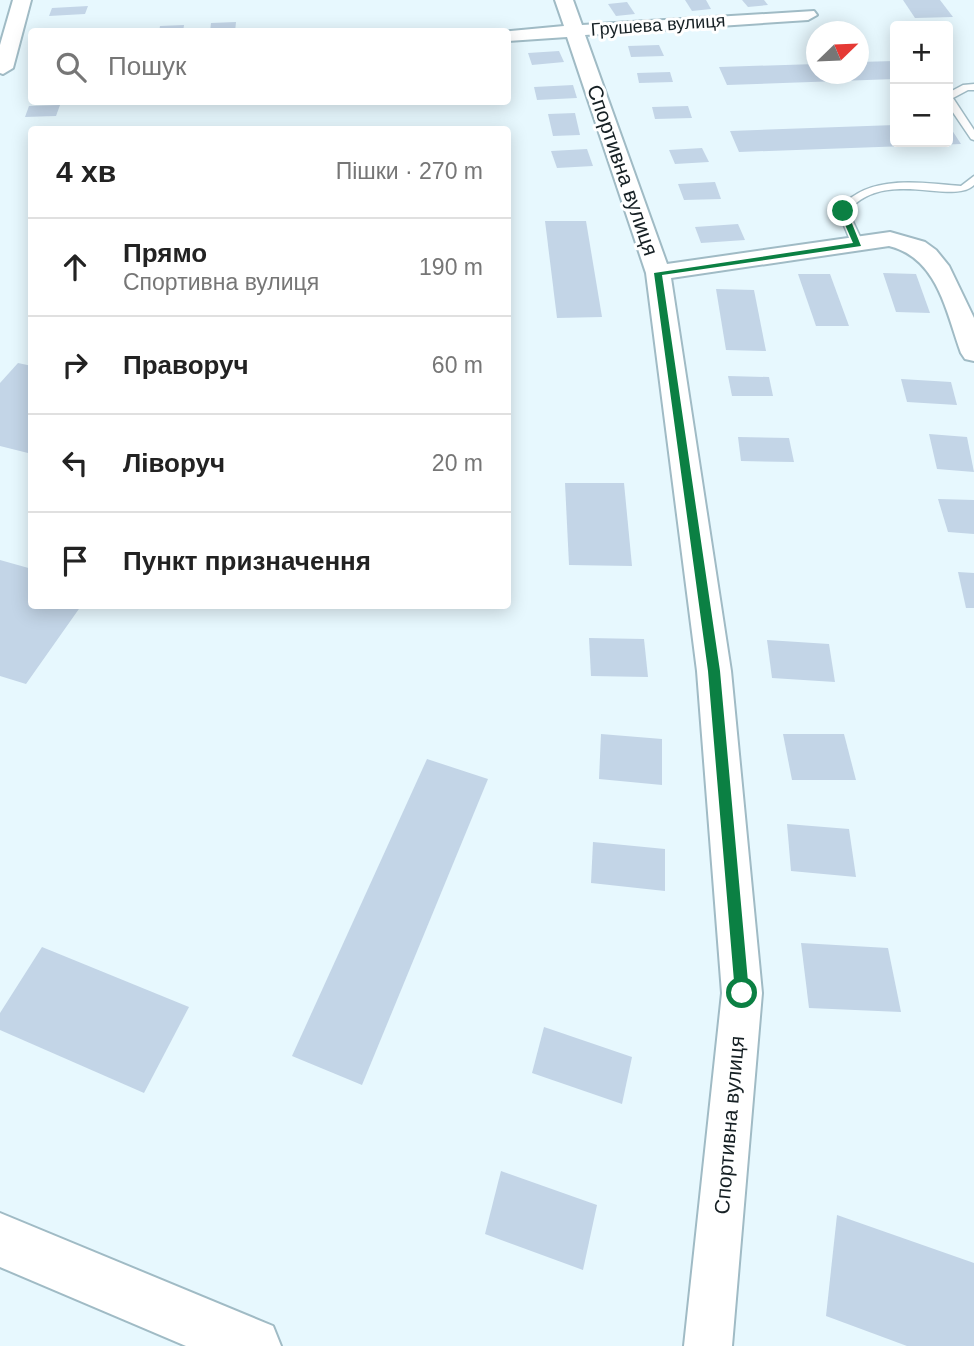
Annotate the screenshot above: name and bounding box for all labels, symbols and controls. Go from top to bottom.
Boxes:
street label: Грушева вулиця [590,10,726,40]
north arrow [806,21,869,84]
map controls [890,21,953,147]
button: + [890,21,953,84]
search box [28,28,511,105]
icon: search [52,48,90,86]
text: Пошук [108,51,186,81]
street label: Спортивна вулиця [583,82,663,258]
button: − [890,84,953,147]
text: 4 хв [56,155,116,188]
text: Пішки · 270 m [336,158,483,184]
route end [827,195,858,226]
text: Прямо [123,238,207,268]
icon: ahead [56,248,94,286]
text: 190 m [419,254,483,280]
text: Спортивна вулиця [123,269,319,295]
icon: right [56,346,94,384]
text: Праворуч [123,350,249,380]
text: 60 m [432,352,483,378]
icon: left [56,444,94,482]
text: Ліворуч [123,448,225,478]
text: 20 m [432,450,483,476]
icon: arrive [56,542,94,580]
text: Пункт призначення [123,546,371,576]
route start [726,977,757,1008]
street label: Спортивна вулиця [710,1035,748,1215]

